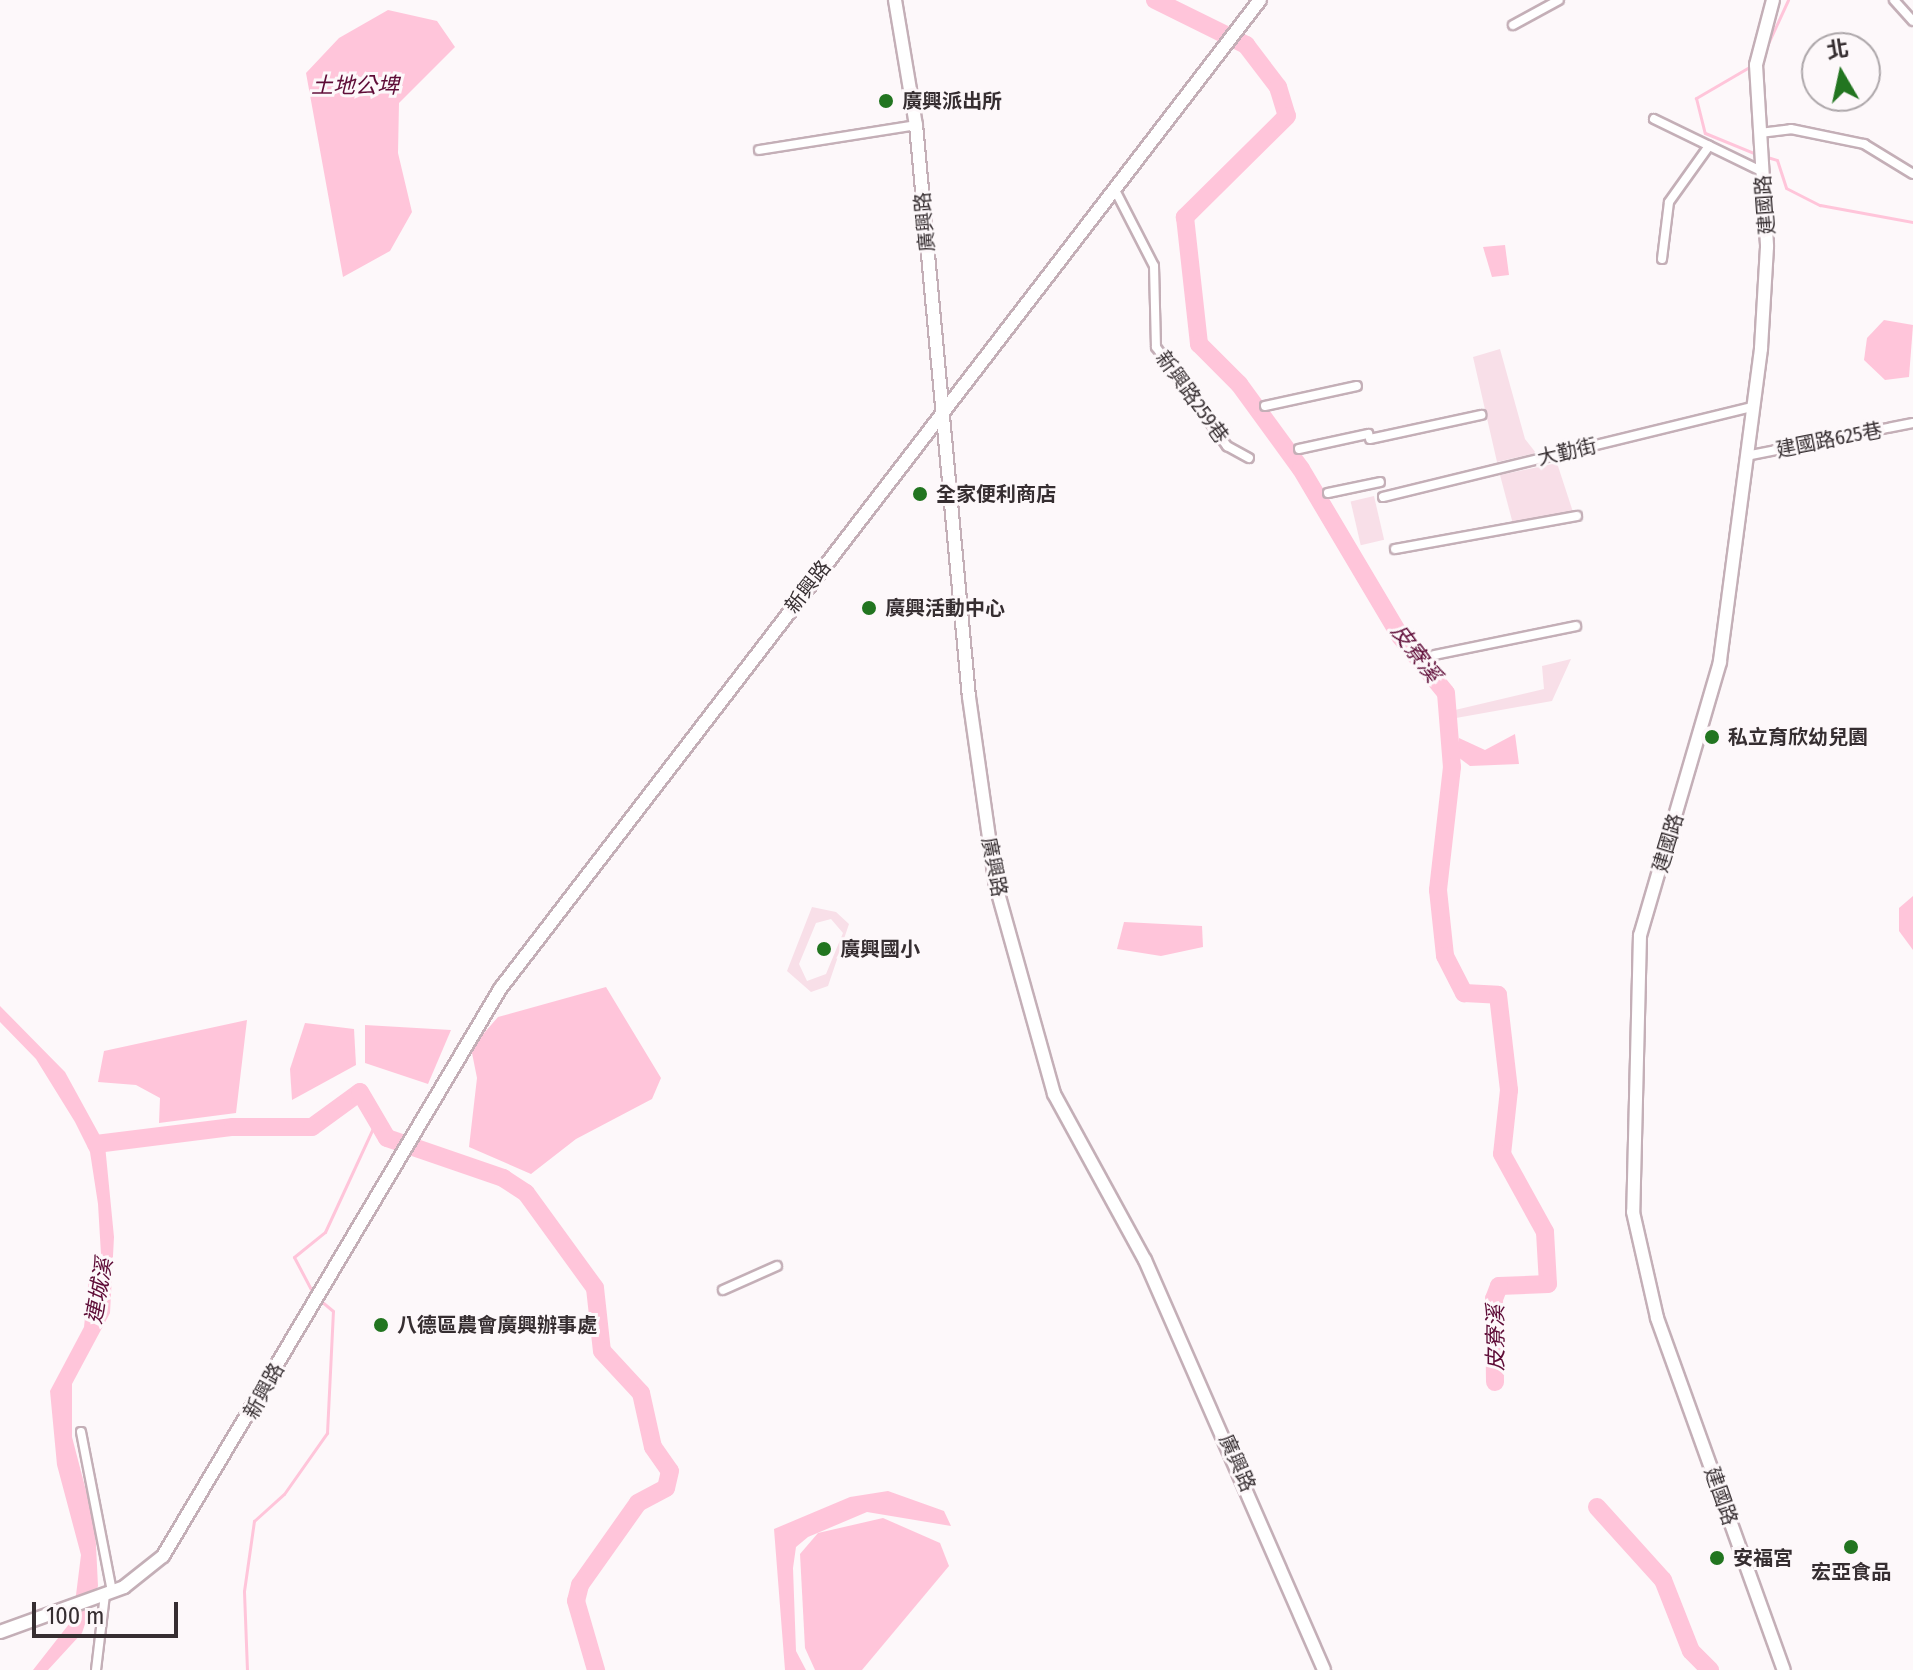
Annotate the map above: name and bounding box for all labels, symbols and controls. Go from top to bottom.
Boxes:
north arrow [1801,32,1881,112]
text: 北 [1824,35,1850,65]
water label: 土地公埤 [311,73,399,99]
place label: 廣興派出所 [902,89,1002,113]
marker: 廣興派出所 [877,92,895,110]
street label: 建國路 [1751,174,1779,236]
street label: 廣興路 [910,191,940,253]
street label: 新興路259巷 [1151,346,1233,448]
street label: 建國路625巷 [1774,418,1884,462]
street label: 大勤街 [1535,434,1599,470]
place label: 全家便利商店 [936,482,1056,506]
marker: 全家便利商店 [911,485,929,503]
street label: 新興路 [780,556,836,618]
place label: 廣興活動中心 [885,596,1005,620]
marker: 廣興活動中心 [860,599,878,617]
water label: 皮寮溪 [1386,619,1446,687]
place label: 私立育欣幼兒園 [1728,725,1868,749]
marker: 私立育欣幼兒園 [1703,728,1721,746]
street label: 建國路 [1648,811,1688,875]
street label: 廣興路 [976,835,1012,899]
place label: 廣興國小 [840,937,920,961]
marker: 廣興國小 [815,940,833,958]
water label: 連城溪 [80,1256,118,1326]
water label: 皮寮溪 [1483,1305,1509,1371]
place label: 八德區農會廣興辦事處 [397,1313,597,1337]
marker: 八德區農會廣興辦事處 [372,1316,390,1334]
street label: 新興路 [239,1359,289,1423]
street label: 廣興路 [1214,1431,1260,1495]
street label: 建國路 [1700,1464,1742,1528]
marker: 宏亞食品 [1842,1538,1860,1556]
place label: 安福宮 [1733,1546,1793,1570]
marker: 安福宮 [1708,1549,1726,1567]
place label: 宏亞食品 [1811,1560,1891,1584]
scale bar [36,1586,182,1636]
text: 100 m [46,1602,104,1630]

